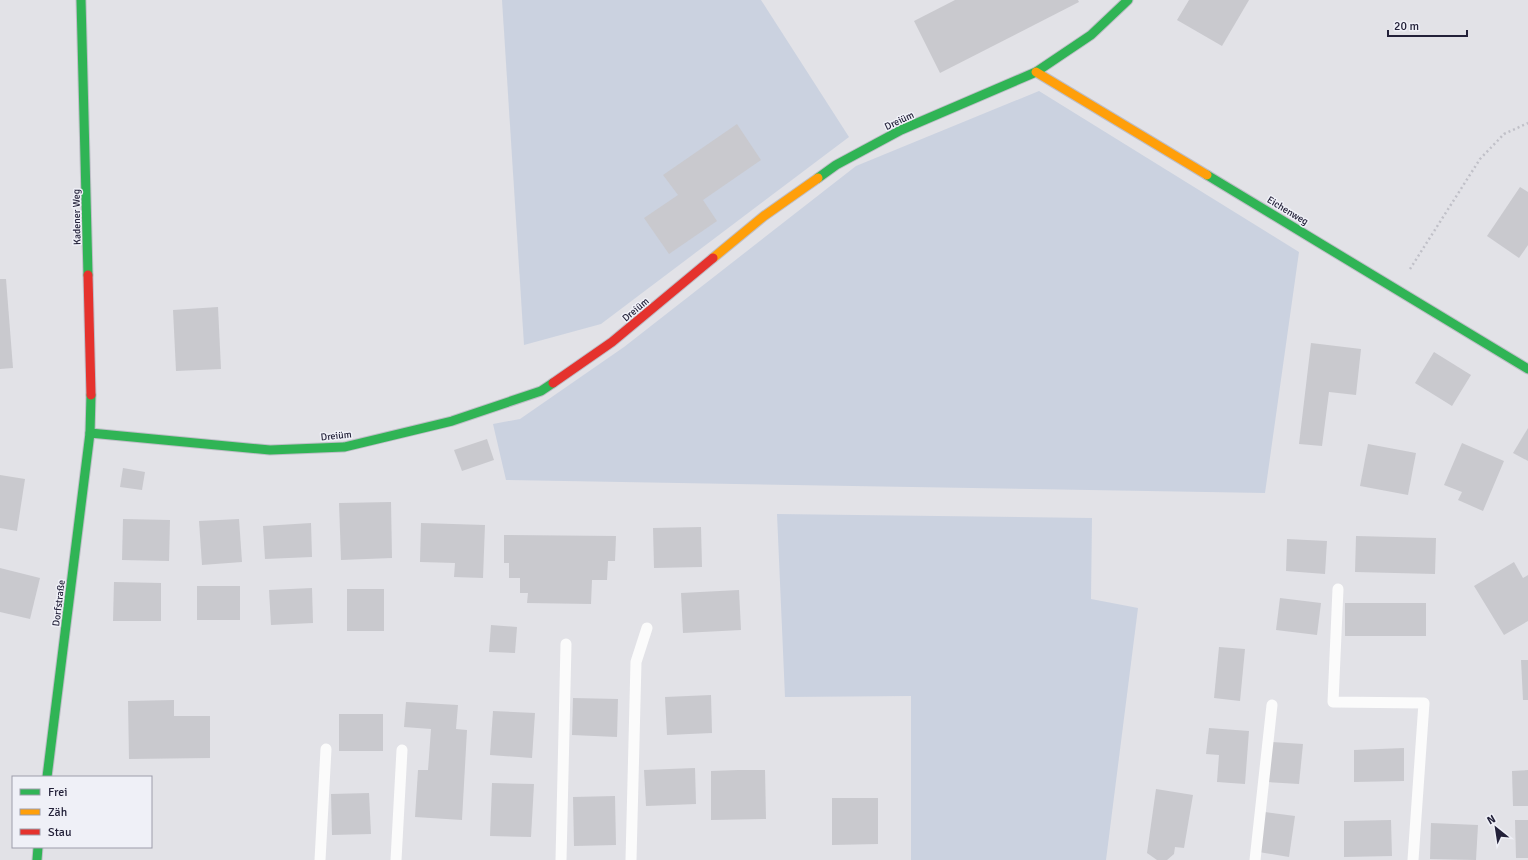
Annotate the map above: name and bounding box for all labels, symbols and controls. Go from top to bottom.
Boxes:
scale bar [1388,12,1467,38]
text: 20 m [1394,19,1419,34]
street label: Dreiüm [883,109,916,133]
street label: Kadener Weg [71,189,83,245]
street label: Eichenweg [1265,194,1310,228]
street label: Dreiüm [620,295,651,324]
street label: Dreiüm [320,428,352,444]
street label: Dorfstraße [50,579,68,627]
legend [12,776,152,848]
text: Frei [48,785,67,800]
text: Zäh [48,805,67,820]
north arrow [1476,808,1516,848]
text: N [1485,812,1498,827]
text: Stau [48,825,72,840]

